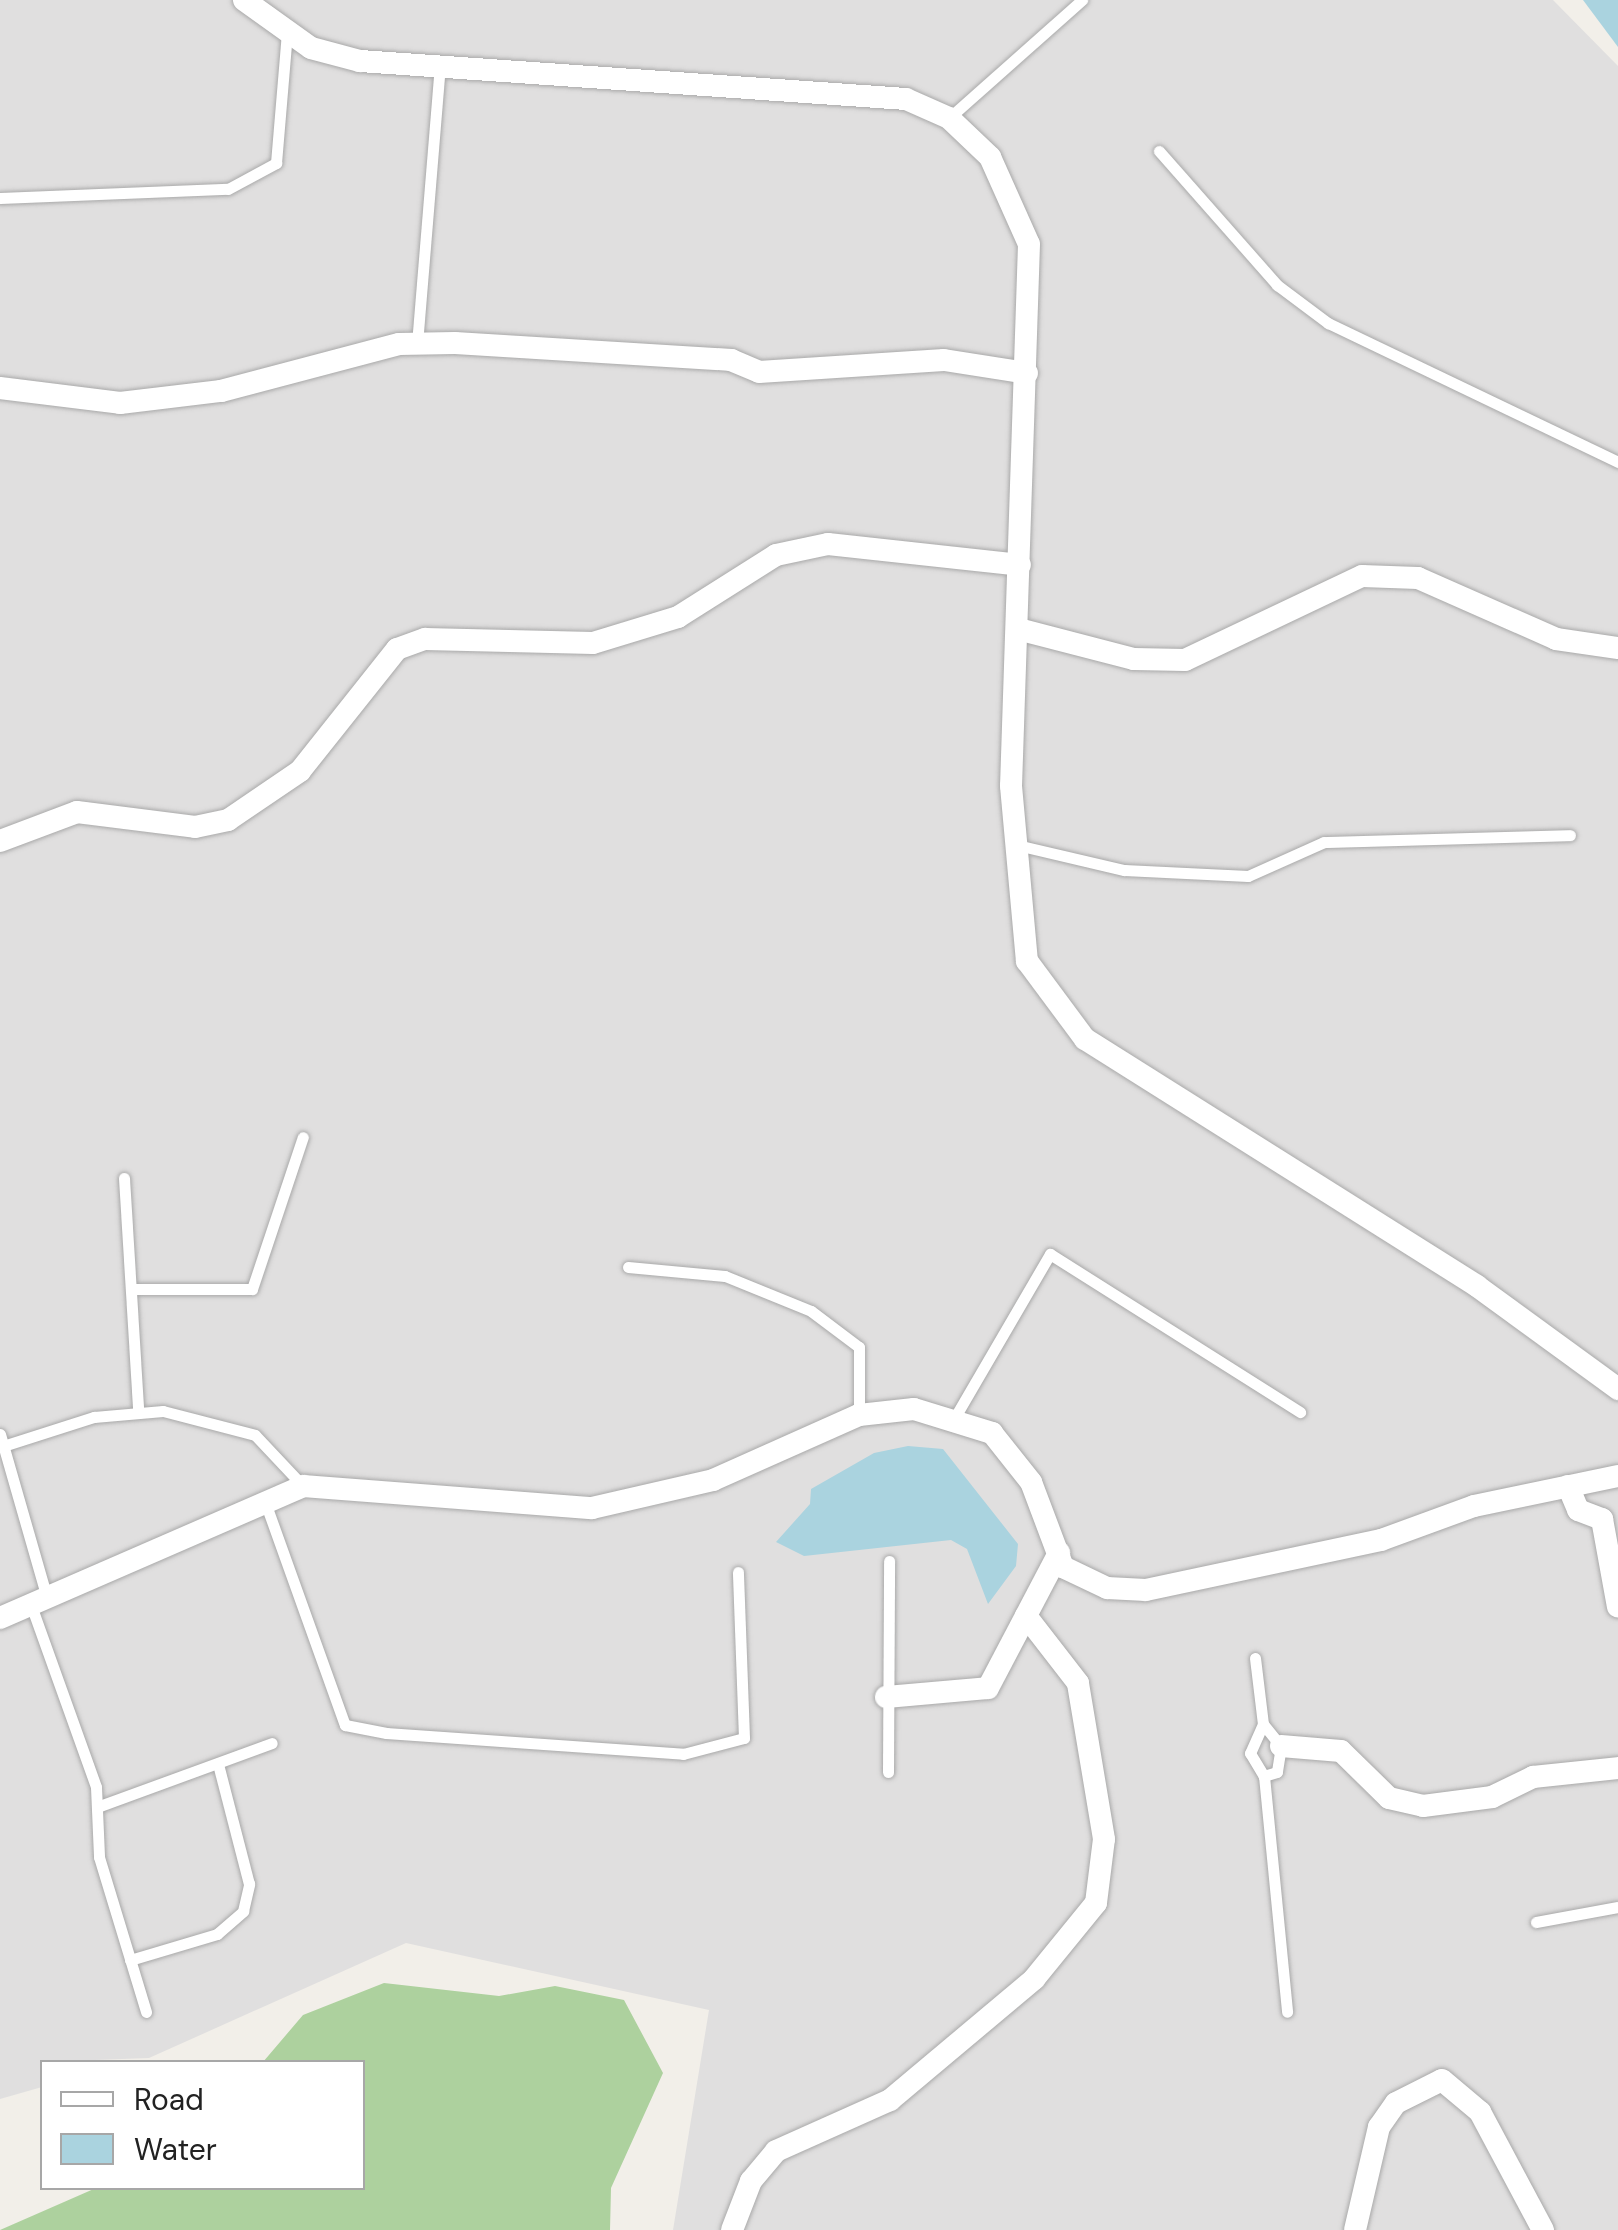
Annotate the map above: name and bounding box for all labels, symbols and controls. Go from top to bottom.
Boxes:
legend [40,2060,365,2190]
text: Road [134,2080,204,2119]
text: Water [134,2130,217,2169]

